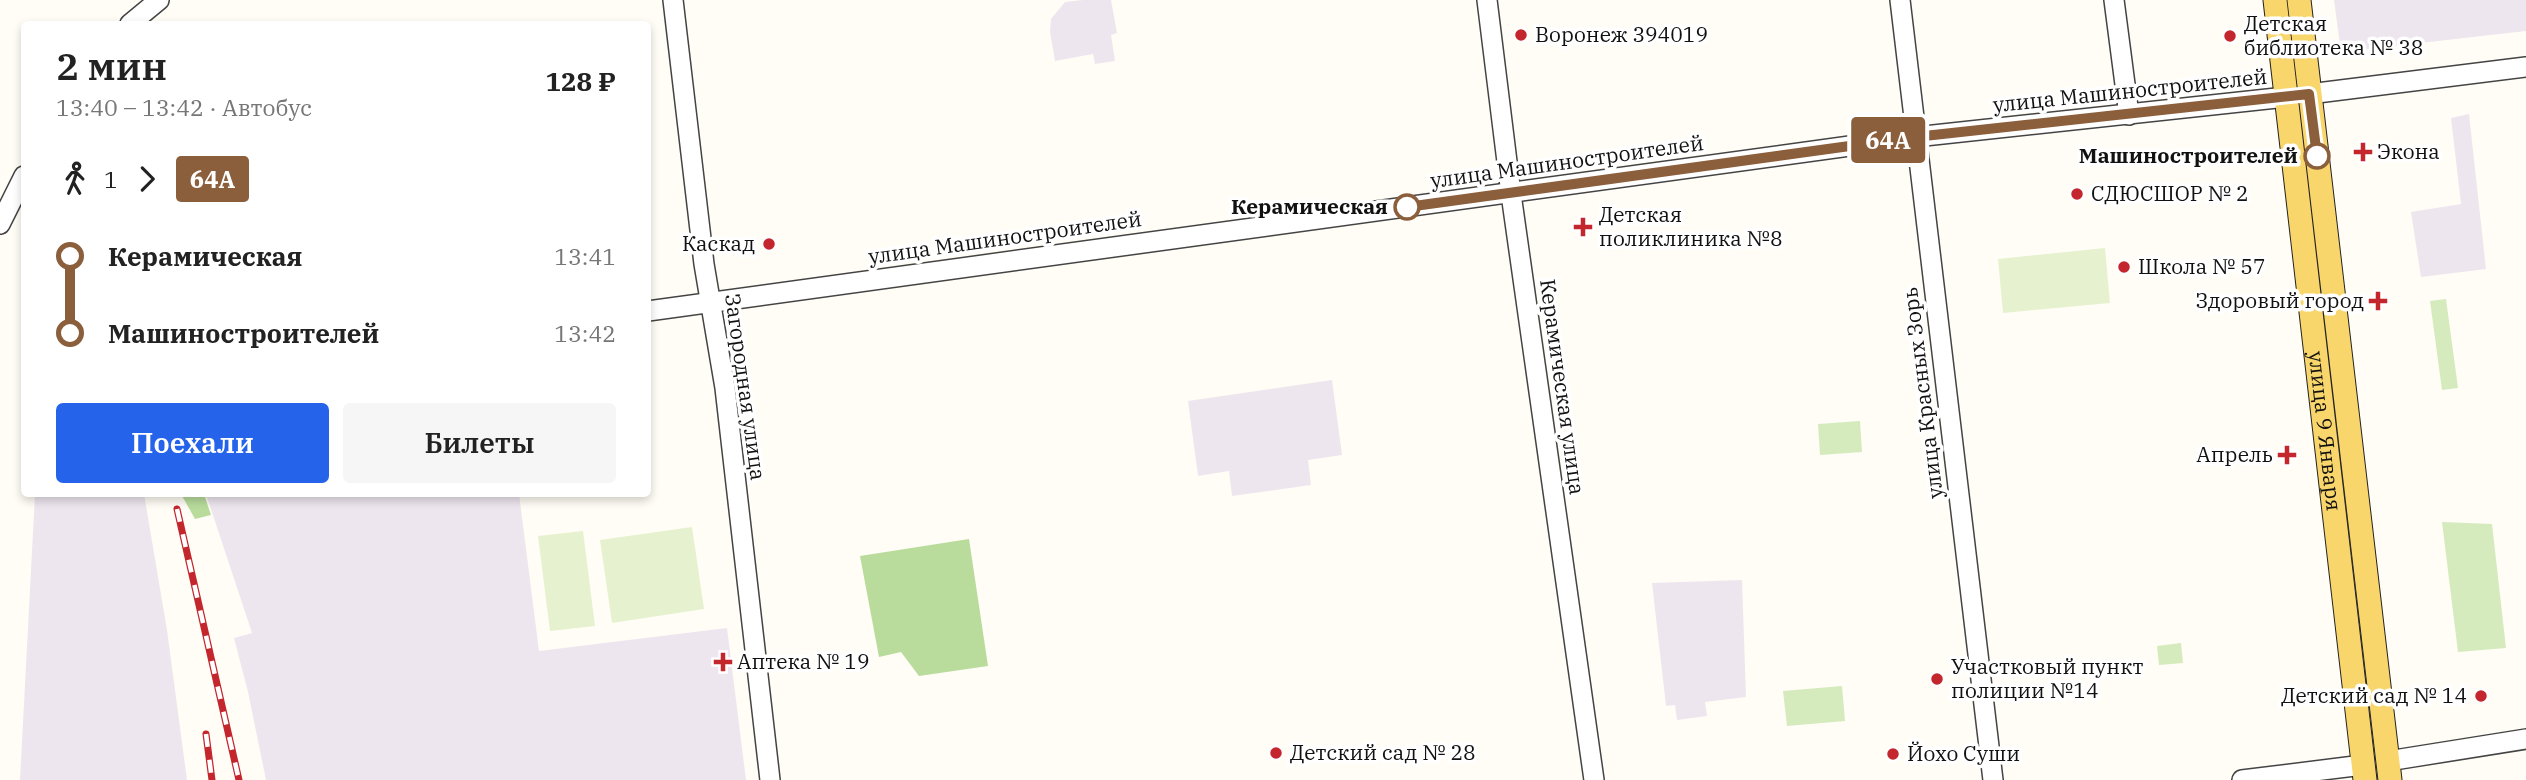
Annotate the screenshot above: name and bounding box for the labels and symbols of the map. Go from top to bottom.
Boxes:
place label: Детская библиотека № 38 [2244,9,2423,61]
place label: Воронеж 394019 [1535,20,1708,48]
marker: Воронеж 394019 [1513,27,1529,43]
marker: Детская библиотека № 38 [2222,28,2238,44]
street label: улица Машиностроителей [1991,62,2268,118]
line badge: 64А [1848,117,1928,163]
street label: улица Машиностроителей [1428,128,1705,194]
place label: Экона [2377,137,2440,165]
place label: Машиностроителей [2079,141,2298,169]
marker: Машиностроителей [2304,143,2330,169]
marker: Экона [2355,144,2371,160]
place label: СДЮСШОР № 2 [2091,179,2249,207]
marker: СДЮСШОР № 2 [2069,186,2085,202]
place label: Керамическая [1231,192,1388,220]
marker: Керамическая [1394,194,1420,220]
place label: Детская поликлиника №8 [1599,200,1783,252]
street label: улица Машиностроителей [866,204,1143,270]
marker: Детская поликлиника №8 [1573,217,1593,237]
place label: Каскад [682,229,755,257]
marker: Каскад [761,236,777,252]
place label: Школа № 57 [2138,252,2266,280]
marker: Школа № 57 [2116,259,2132,275]
street label: Керамическая улица [1534,277,1592,496]
street label: улица Красных Зорь [1895,286,1949,500]
place label: Здоровый город [2196,286,2364,314]
street label: Загородная улица [719,292,773,482]
marker: Здоровый город [2370,293,2386,309]
street label: улица 9 Января [2303,350,2349,513]
place label: Апрель [2196,440,2273,468]
marker: Апрель [2279,447,2295,463]
place label: Аптека № 19 [737,647,870,675]
place label: Участковый пункт полиции №14 [1951,652,2143,704]
marker: Аптека № 19 [715,654,731,670]
marker: Участковый пункт полиции №14 [1929,671,1945,687]
place label: Детский сад № 14 [2281,681,2467,709]
marker: Детский сад № 14 [2473,688,2489,704]
place label: Детский сад № 28 [1290,738,1476,766]
place label: Йохо Суши [1907,739,2020,767]
marker: Детский сад № 28 [1268,745,1284,761]
marker: Йохо Суши [1885,746,1901,762]

